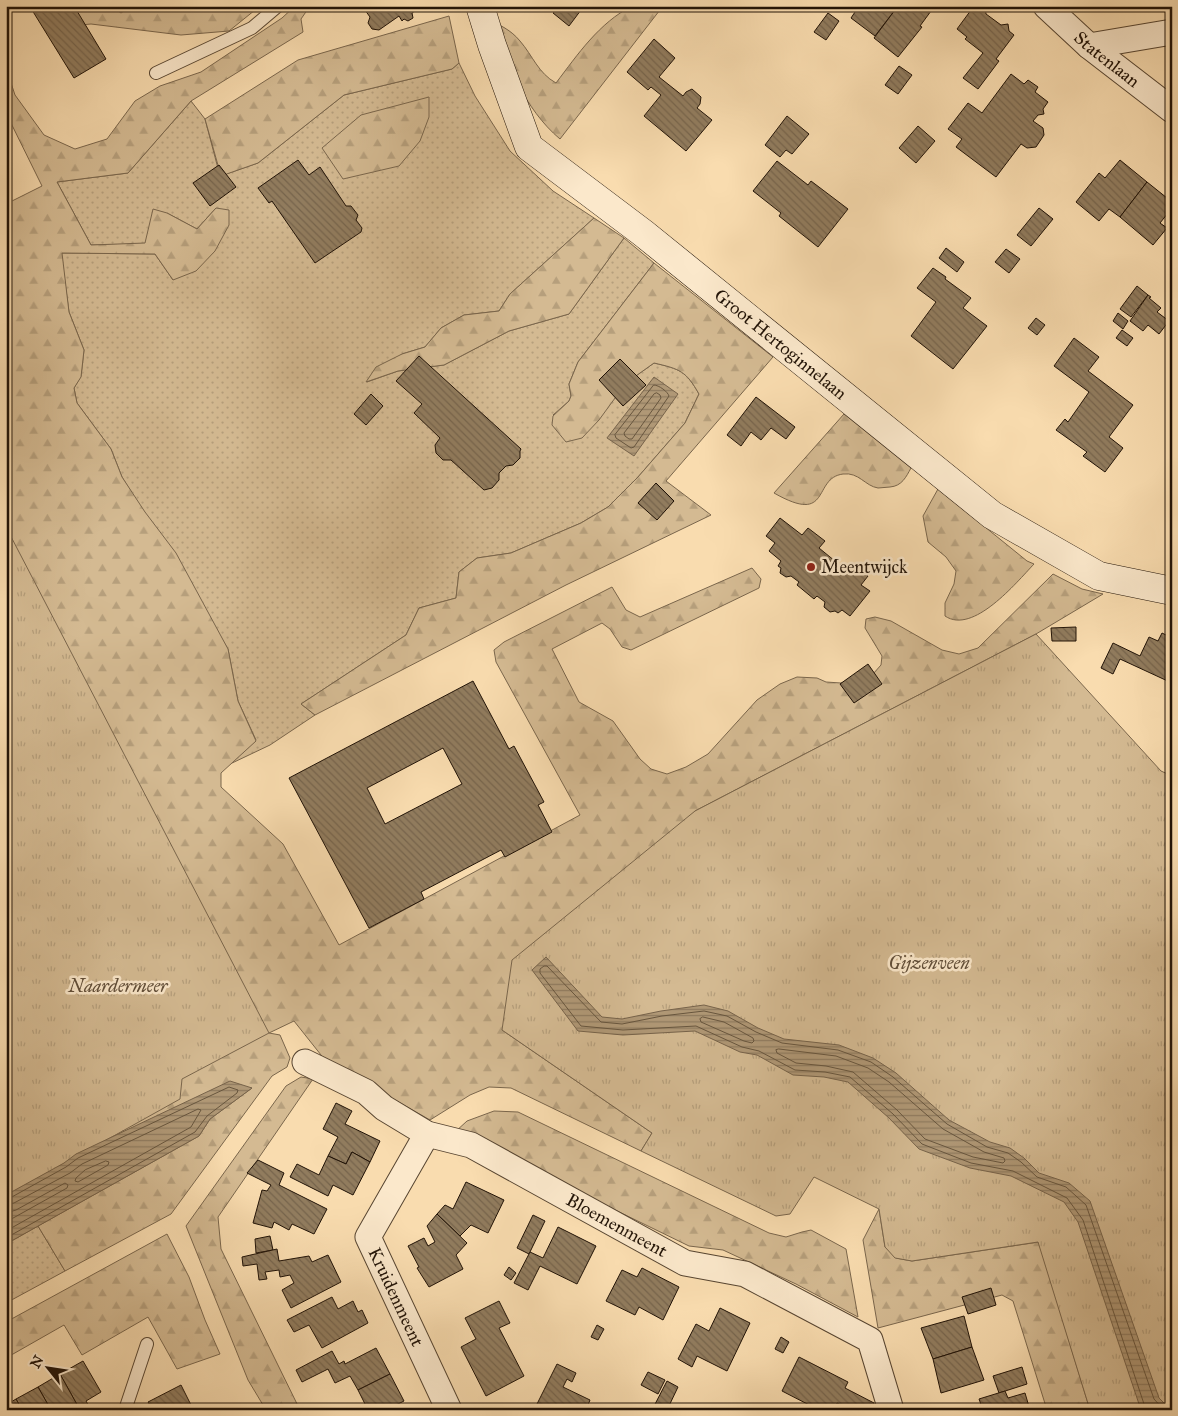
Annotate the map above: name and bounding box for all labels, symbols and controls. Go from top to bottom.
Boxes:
street label: Statenlaan [1069,27,1144,92]
street label: Groot Hertoginnelaan [710,284,851,404]
place label: Meentwijck [821,556,908,578]
marker: Meentwijck [805,561,817,573]
park label: Gijzenveen [888,952,970,974]
park label: Naardermeer [67,975,169,997]
street label: Bloemenmeent [562,1189,671,1262]
street label: Kruidenmeent [364,1244,429,1351]
north arrow [22,1344,72,1394]
text: N [27,1352,48,1371]

